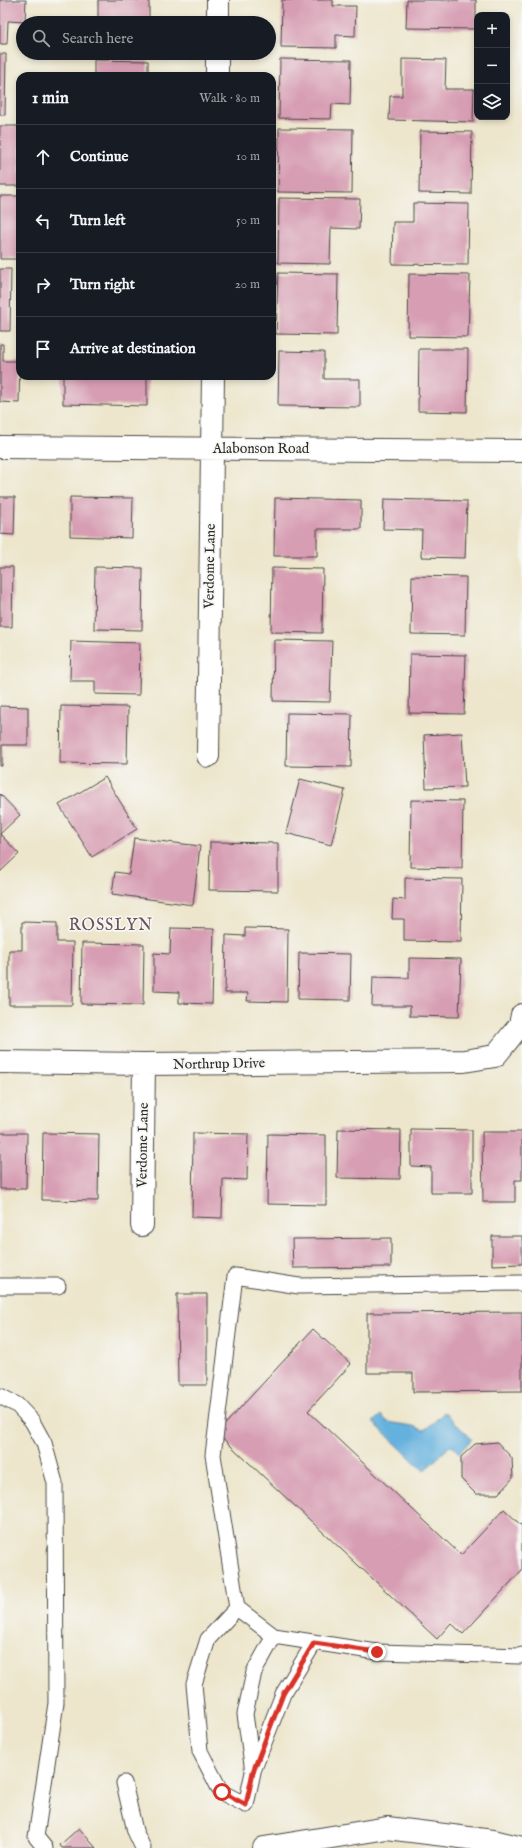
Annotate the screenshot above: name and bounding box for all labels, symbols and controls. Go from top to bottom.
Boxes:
map controls [474,12,510,120]
button: + [474,12,510,48]
search box [16,16,276,60]
icon: search [30,27,52,49]
text: Search here [62,29,133,48]
button: − [474,48,510,84]
button: layers [474,84,510,120]
text: 1 min [32,88,69,109]
text: Walk · 80 m [199,90,260,107]
icon: ahead [32,146,54,168]
text: Continue [70,147,128,166]
text: 10 m [236,148,260,165]
icon: left [32,210,54,232]
text: Turn left [70,211,126,230]
text: 50 m [236,212,260,229]
icon: right [32,274,54,296]
text: Turn right [70,275,135,294]
text: 20 m [235,276,260,293]
icon: arrive [32,338,54,360]
text: Arrive at destination [70,339,196,358]
street label: Alabonson Road [212,440,310,458]
street label: Verdome Lane [200,523,220,610]
district label: ROSSLYN [69,916,153,936]
street label: Northrup Drive [173,1054,266,1074]
street label: Verdome Lane [133,1102,153,1189]
route end [368,1643,386,1661]
route start [213,1783,231,1801]

